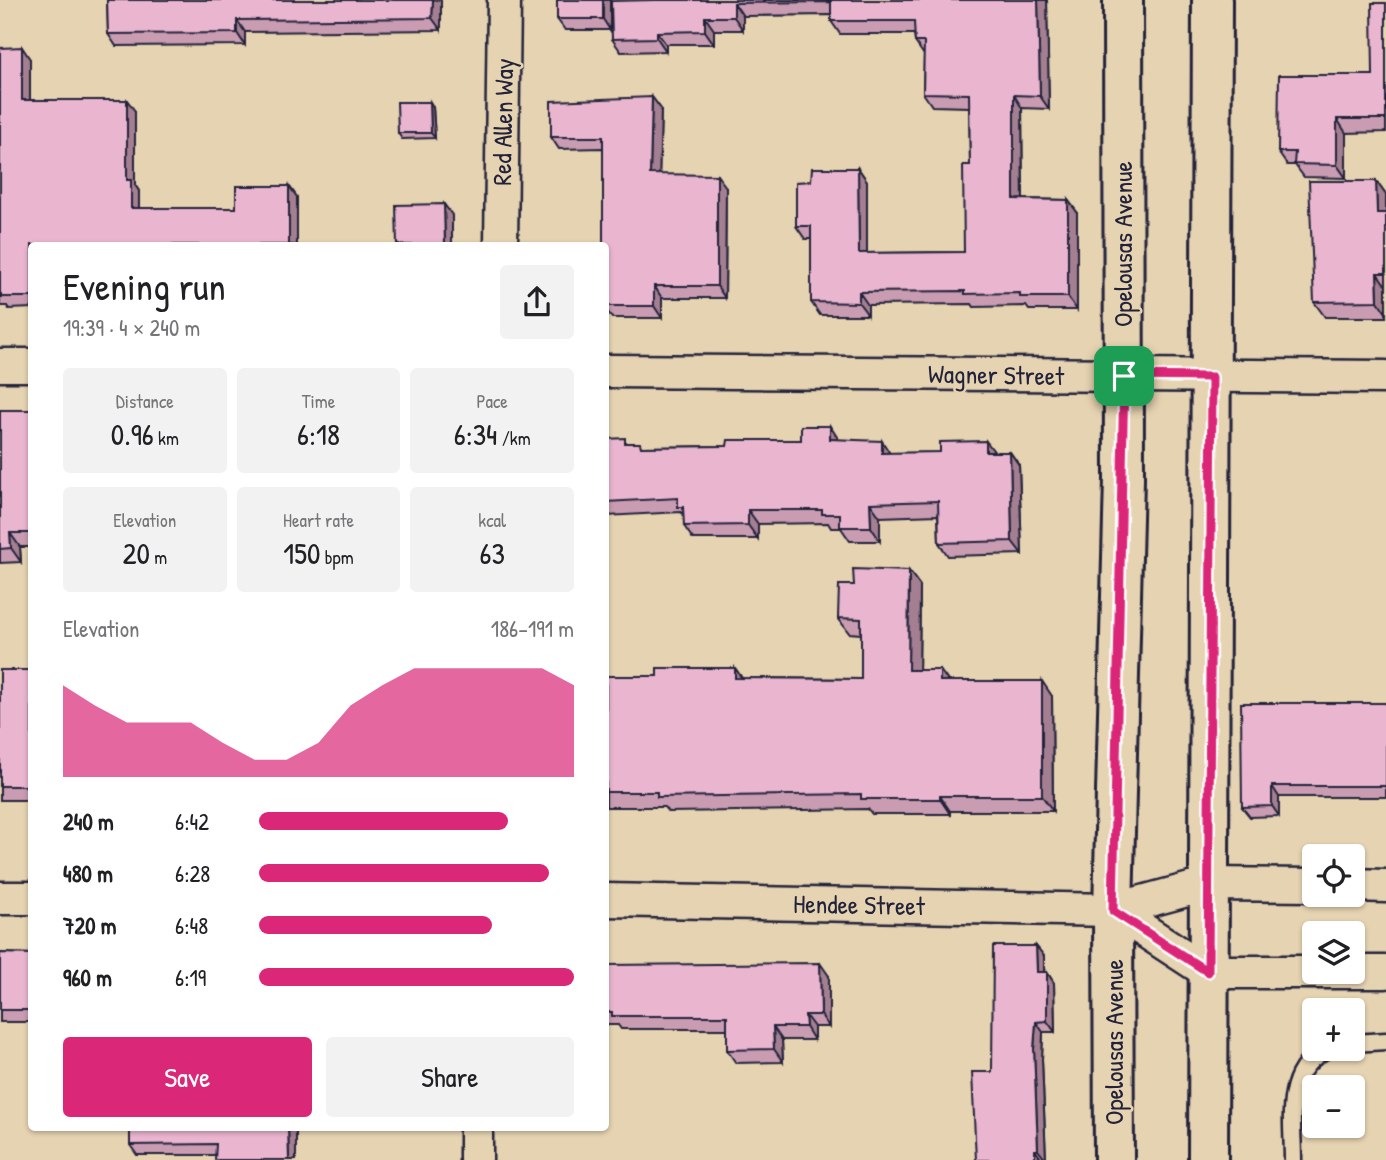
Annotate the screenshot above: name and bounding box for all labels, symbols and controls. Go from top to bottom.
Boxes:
street label: Red Allen Way [484,58,521,186]
street label: Opelousas Avenue [1105,161,1140,327]
text: Evening run [63,260,226,312]
button: share [500,265,574,339]
text: 19:39 · 4 × 240 m [63,312,200,343]
pin [1094,346,1154,406]
street label: Wagner Street [928,356,1066,393]
icon: arrive [1105,357,1143,395]
text: Distance [116,388,174,414]
text: Time [302,388,335,414]
text: Pace [476,388,508,414]
text: 0.96 [111,414,154,454]
text: 6:18 [297,414,340,454]
text: 6:34 [454,414,497,454]
text: km [154,425,179,451]
text: /km [497,425,531,451]
text: Elevation [113,507,176,533]
text: Heart rate [283,507,354,533]
text: kcal [478,507,506,533]
text: 20 [122,533,150,573]
text: 150 [283,533,320,573]
text: 63 [479,533,505,573]
text: m [150,544,167,570]
text: bpm [320,544,354,570]
text: Elevation [63,613,139,644]
text: 186–191 m [491,613,574,644]
text: 240 m [63,806,114,837]
text: 6:42 [175,806,209,837]
map controls [1302,844,1365,1138]
button: locate [1302,844,1365,907]
text: 480 m [63,858,113,889]
text: 6:28 [175,858,210,889]
street label: Hendee Street [793,886,926,923]
text: 720 m [63,910,116,941]
text: 6:48 [175,910,208,941]
button: layers [1302,921,1365,984]
street label: Opelousas Avenue [1096,959,1131,1125]
text: 960 m [63,962,112,993]
text: 6:19 [175,962,206,993]
button: + [1302,998,1365,1061]
button: Save [63,1037,312,1117]
button: Share [326,1037,574,1117]
button: − [1302,1075,1365,1138]

